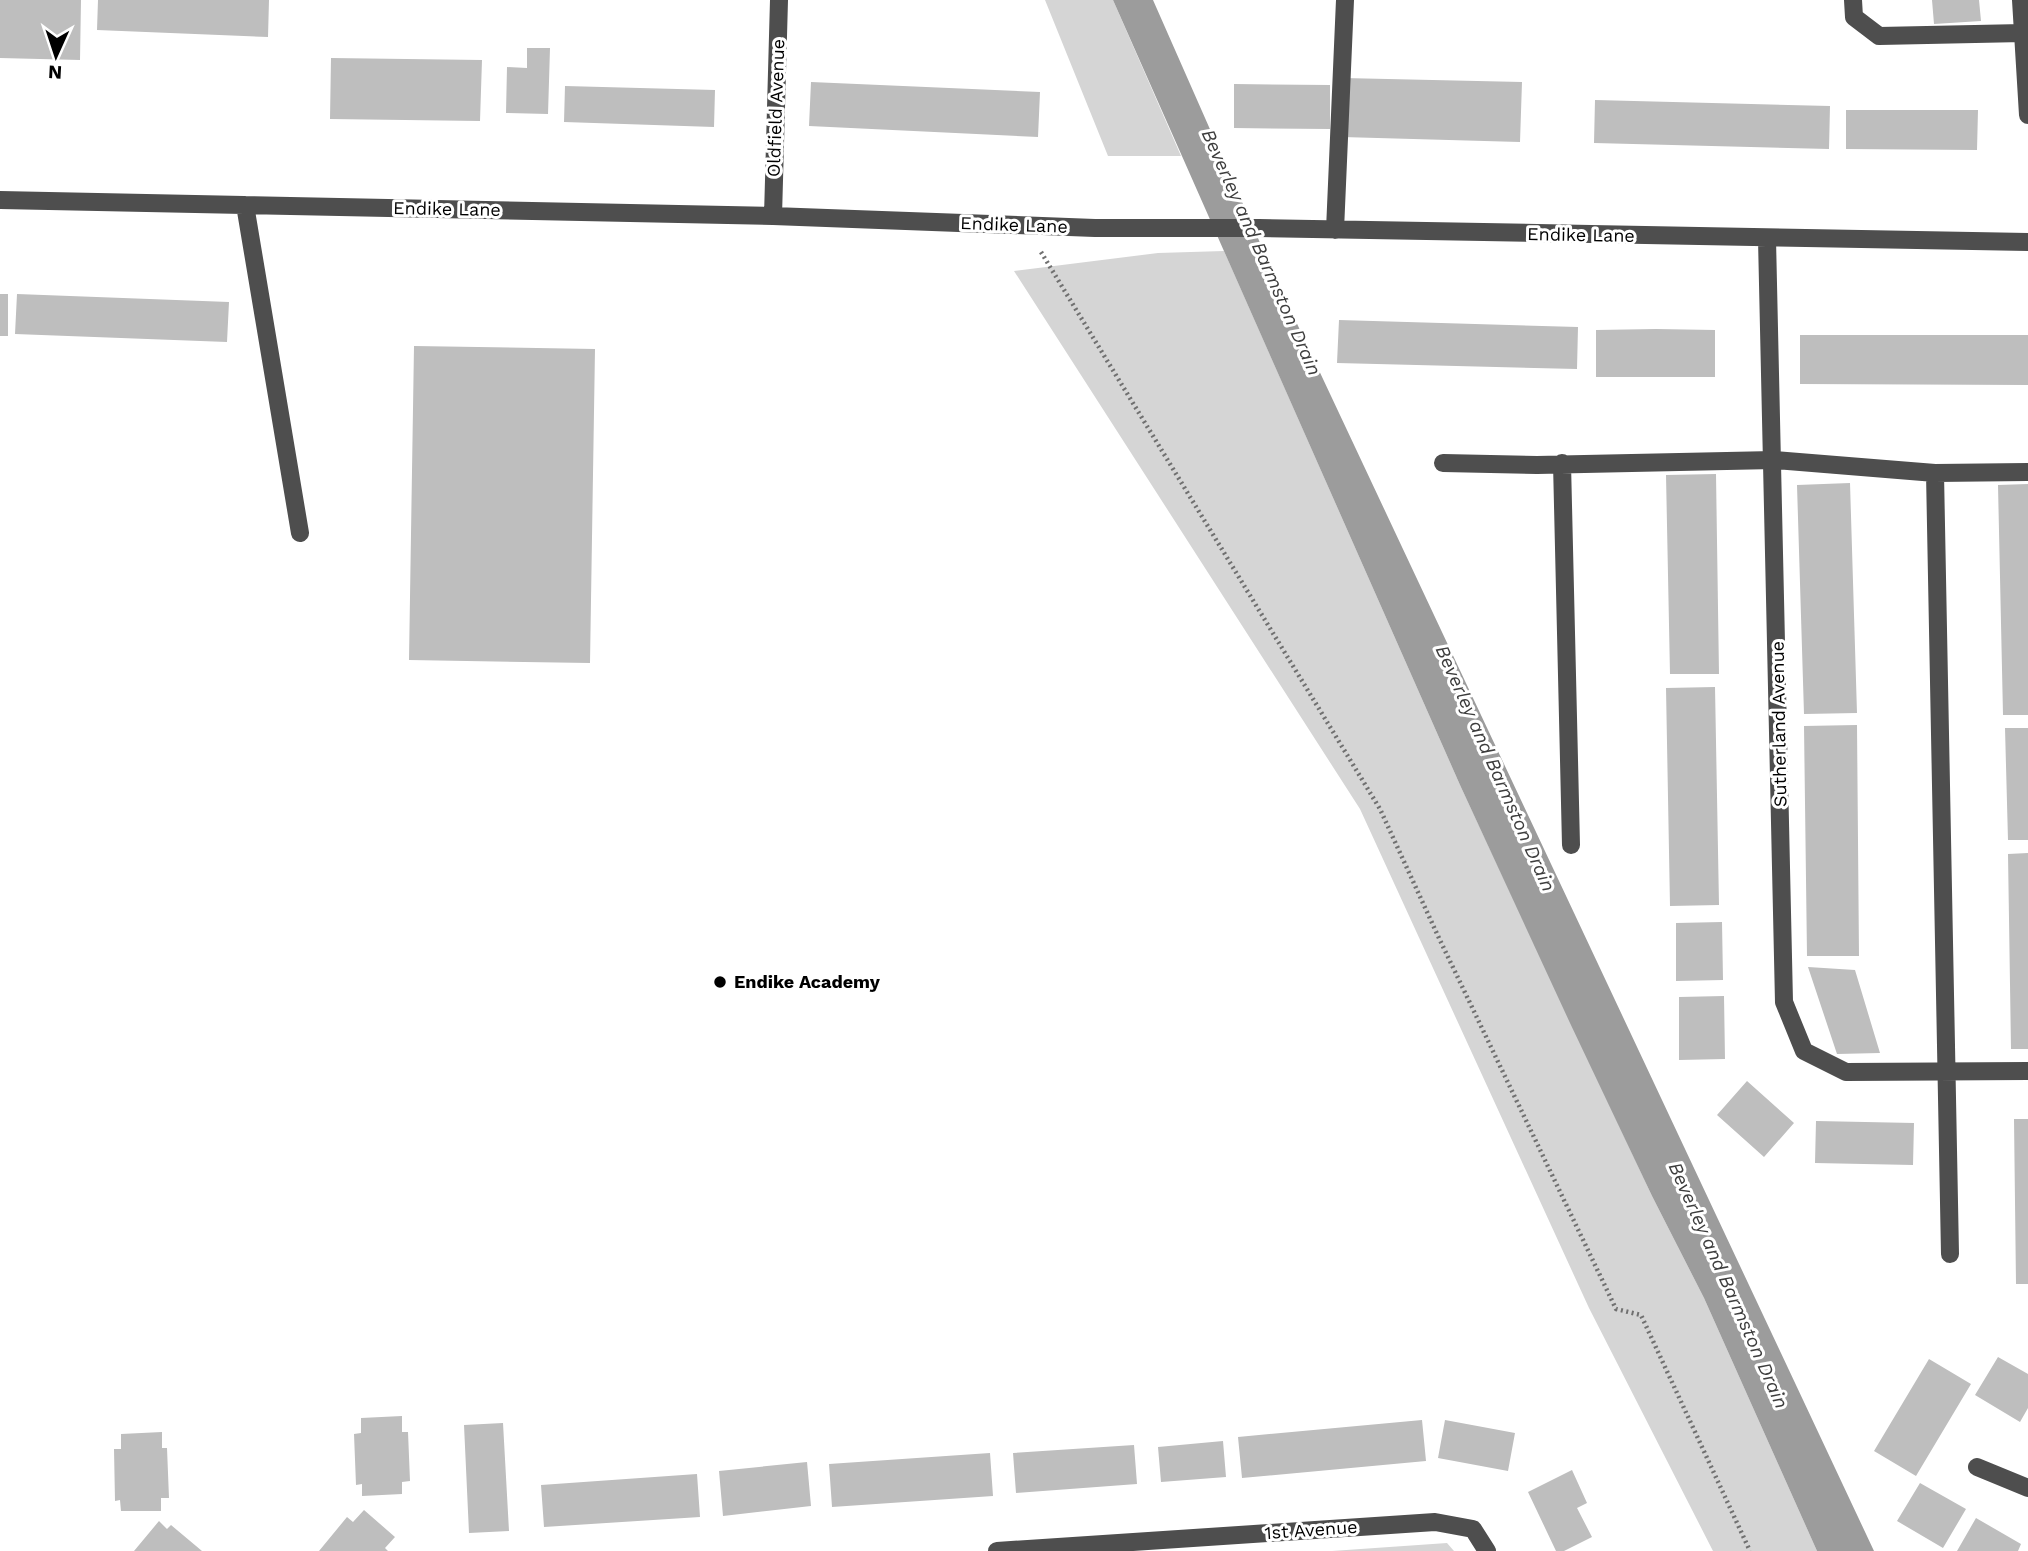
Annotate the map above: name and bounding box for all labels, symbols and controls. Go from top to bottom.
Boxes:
north arrow [21,21,91,91]
street label: Oldfield Avenue [763,38,788,178]
text: N [47,61,63,84]
water label: Beverley and Barmston Drain [1197,125,1326,379]
street label: Endike Lane [393,197,501,220]
street label: Endike Lane [960,212,1068,237]
street label: Endike Lane [1527,223,1635,246]
water label: Beverley and Barmston Drain [1431,641,1560,895]
street label: Sutherland Avenue [1767,641,1790,807]
place label: Endike Academy [734,971,881,992]
marker: Endike Academy [712,974,728,990]
water label: Beverley and Barmston Drain [1664,1158,1793,1412]
street label: 1st Avenue [1264,1516,1358,1543]

